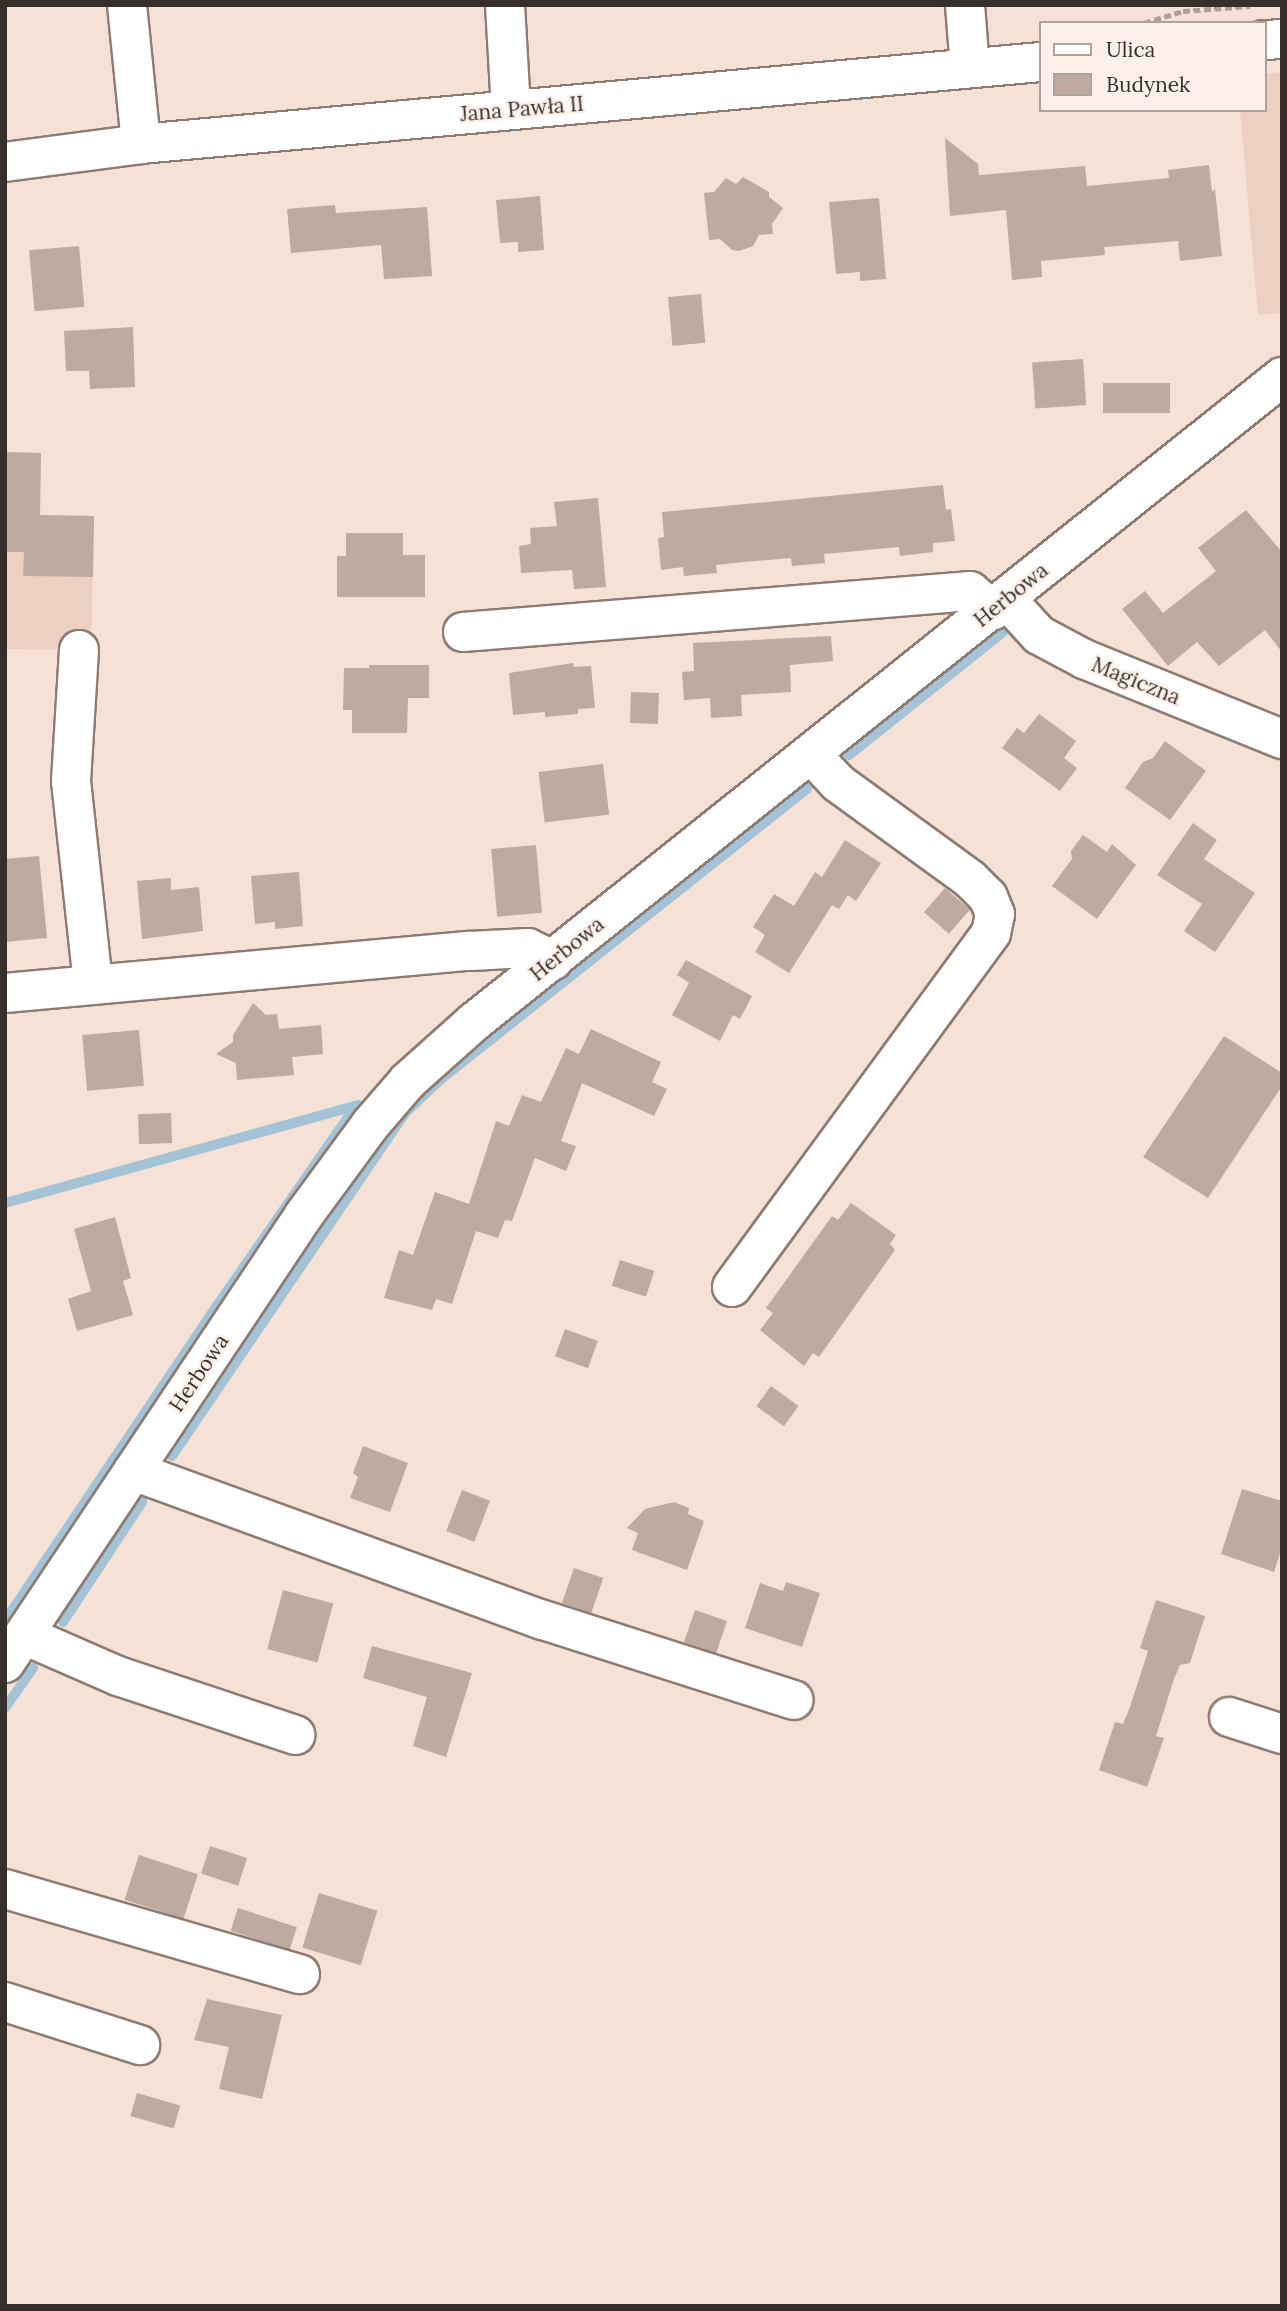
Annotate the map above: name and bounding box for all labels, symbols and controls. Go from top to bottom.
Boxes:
legend [1038,21,1266,112]
text: Ulica [1106,36,1155,63]
text: Budynek [1106,71,1190,98]
street label: Jana Pawła II [459,91,585,127]
street label: Herbowa [969,558,1053,632]
street label: Magiczna [1088,652,1184,710]
street label: Herbowa [525,912,609,986]
street label: Herbowa [164,1329,234,1417]

